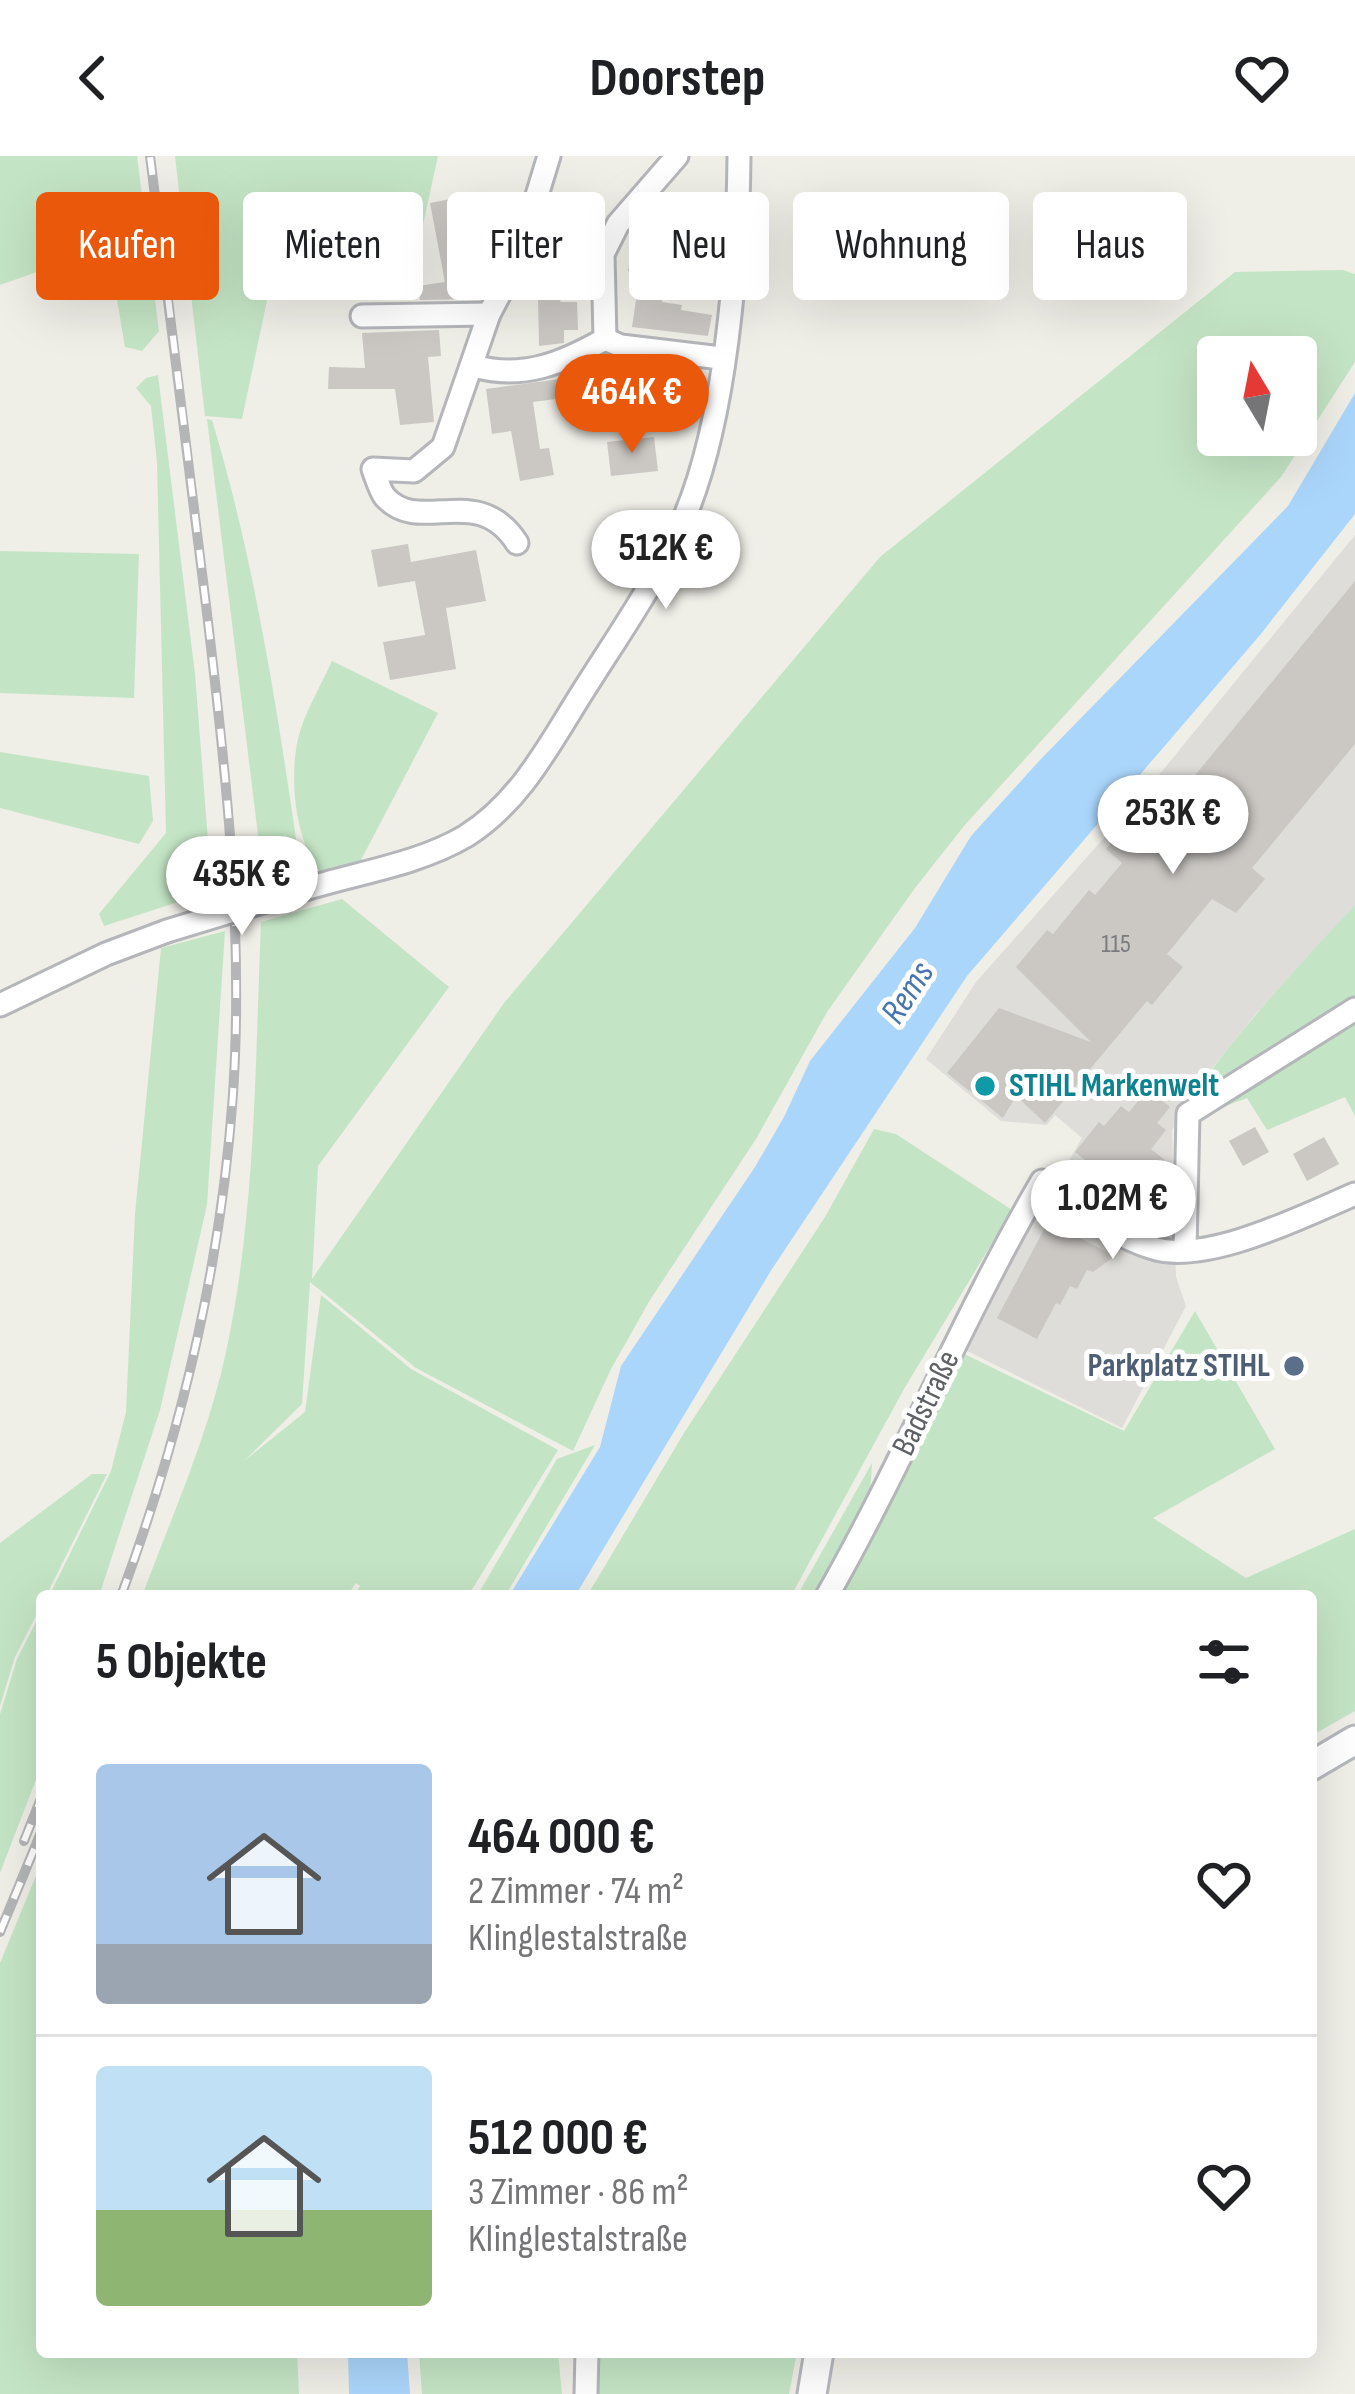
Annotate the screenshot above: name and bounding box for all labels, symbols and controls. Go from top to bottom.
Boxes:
icon: back [60,45,126,111]
icon: heart [1229,45,1295,111]
text: Doorstep [590,46,766,111]
chip: Kaufen [36,192,219,300]
chip: Mieten [243,192,423,300]
chip: Filter [447,192,605,300]
chip: Neu [629,192,769,300]
chip: Wohnung [793,192,1009,300]
chip: Haus [1033,192,1187,300]
north arrow [1197,336,1317,456]
map controls [1197,336,1317,456]
pin: 464K € [534,354,730,456]
text: 464K € [582,369,682,416]
pin: 512K € [568,510,764,612]
text: 512K € [618,525,714,572]
pin: 253K € [1075,775,1271,877]
text: 253K € [1125,790,1221,837]
pin: 435K € [144,836,340,938]
text: 435K € [193,851,291,898]
house number: 115 [1101,928,1131,960]
water label: Rems [872,954,944,1032]
place label: STIHL Markenwelt [1009,1066,1219,1106]
marker: STIHL Markenwelt [972,1073,998,1099]
pin: 1.02M € [1002,1160,1224,1262]
text: 1.02M € [1058,1175,1168,1222]
street label: Badstraße [883,1344,969,1462]
place label: Parkplatz STIHL [1088,1346,1270,1386]
marker: Parkplatz STIHL [1281,1353,1307,1379]
icon: filters [1191,1629,1257,1695]
text: 5 Objekte [96,1632,267,1693]
text: 464 000 € [468,1807,655,1868]
icon: home [192,1812,336,1956]
icon: heart [1191,1851,1257,1917]
text: 2 Zimmer · 74 m² [468,1868,684,1915]
text: Klinglestalstraße [468,1915,688,1962]
text: 512 000 € [468,2108,648,2169]
icon: home [192,2114,336,2258]
icon: heart [1191,2153,1257,2219]
text: 3 Zimmer · 86 m² [468,2169,689,2216]
text: Klinglestalstraße [468,2216,688,2263]

